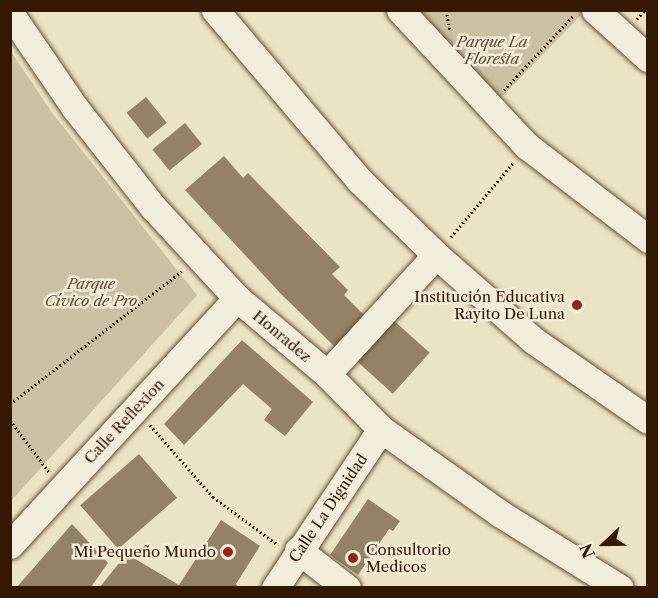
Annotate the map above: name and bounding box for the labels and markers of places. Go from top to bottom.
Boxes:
place label: Institución Educativa Rayito De Luna [414,287,565,322]
marker: Institución Educativa Rayito De Luna [570,298,584,312]
place label: Consultorio Medicos [366,540,451,575]
place label: Mi Pequeño Mundo [73,543,216,561]
marker: Mi Pequeño Mundo [221,545,235,559]
marker: Consultorio Medicos [344,549,362,567]

